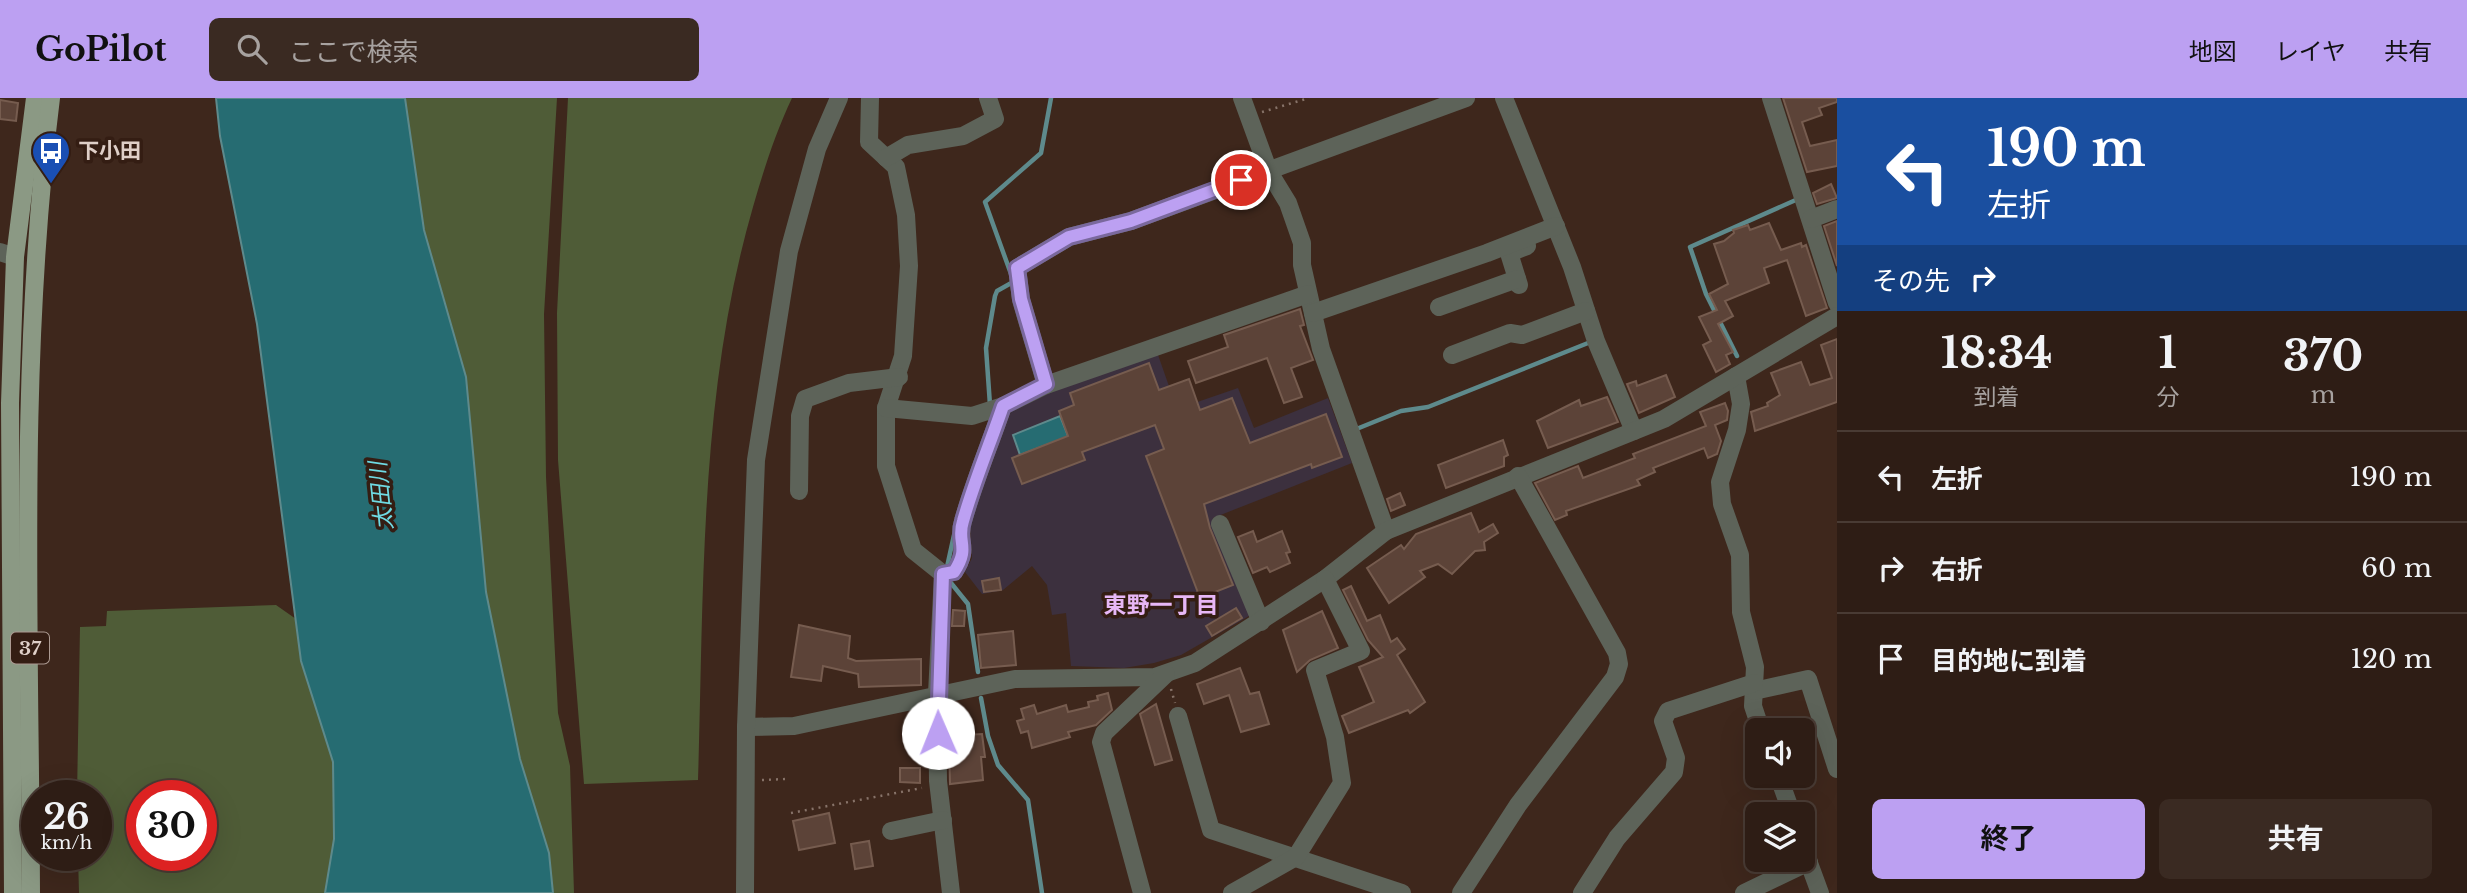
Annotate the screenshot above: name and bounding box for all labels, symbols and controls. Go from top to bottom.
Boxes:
search box [209,18,699,81]
text: GoPilot [35,29,167,70]
icon: search [233,30,271,68]
text: ここで検索 [289,36,419,68]
text: 地図 [2189,37,2237,66]
text: レイヤ [2275,37,2346,66]
text: 共有 [2384,37,2432,66]
text: 190 m [1987,118,2146,179]
icon: left [1872,126,1963,217]
bus stop icon: 下小田 [30,130,72,185]
place label: 下小田 [78,138,141,164]
pin [1211,150,1271,210]
icon: arrive [1222,161,1260,199]
text: 左折 [1987,185,2051,225]
icon: right [1964,259,2002,297]
text: その先 [1872,265,1950,297]
text: 18:34 [1941,327,2052,379]
text: 1 [2159,327,2177,379]
text: 370 [2283,330,2363,382]
text: m [2311,381,2335,409]
text: 到着 [1974,383,2020,411]
text: 分 [2156,383,2179,411]
water label: 太田川 [363,457,399,532]
icon: left [1872,458,1910,496]
text: 190 m [2350,461,2432,493]
text: 左折 [1931,463,1983,495]
icon: right [1872,549,1910,587]
text: 60 m [2361,552,2432,584]
text: 右折 [1931,554,1983,586]
district label: 東野一丁目 [1104,591,1219,619]
road number: 37 [11,632,49,664]
icon: arrive [1872,640,1910,678]
text: 120 m [2350,643,2432,675]
text: 目的地に到着 [1931,645,2087,677]
position arrow [901,696,975,770]
map controls [1745,718,1815,872]
button: sound [1745,718,1815,788]
speed limit sign: 30 [126,780,217,871]
text: 26 [43,795,90,838]
button: 終了 [1872,799,2145,879]
button: 共有 [2159,799,2432,879]
button: layers [1745,802,1815,872]
text: km/h [41,832,92,854]

